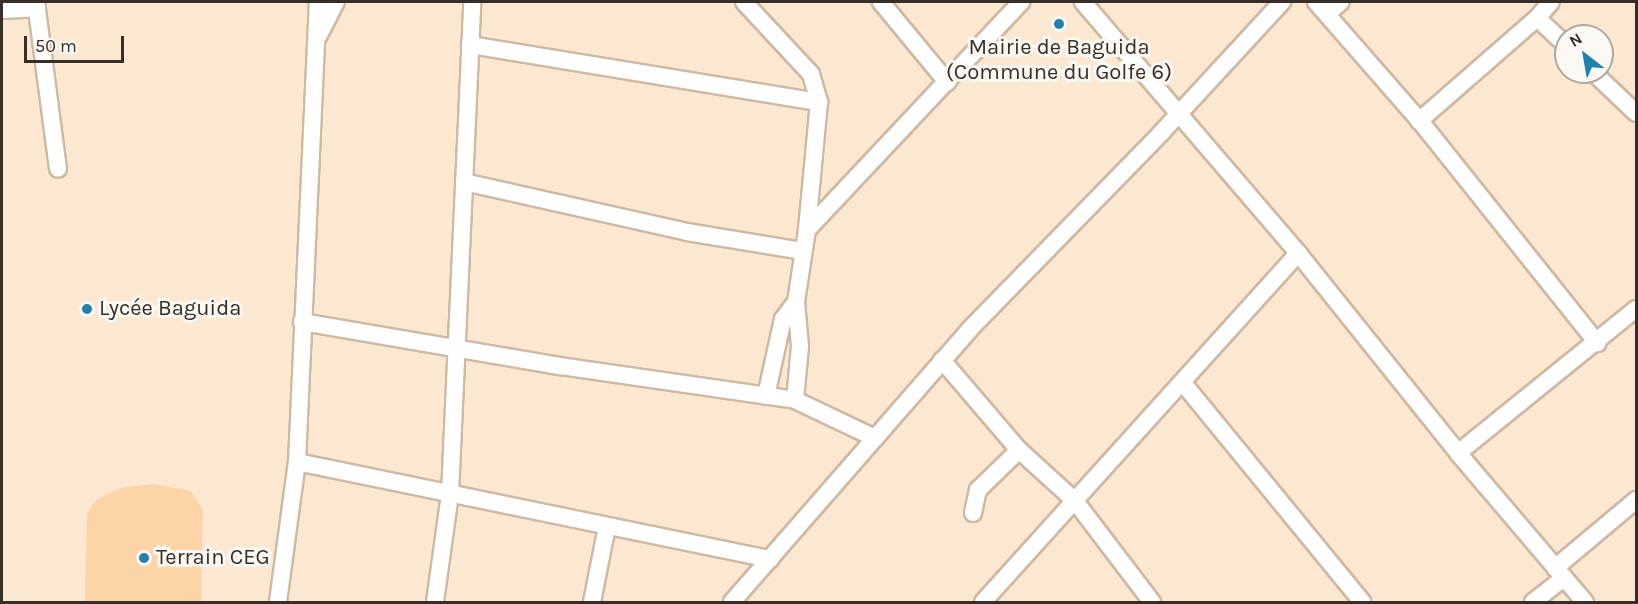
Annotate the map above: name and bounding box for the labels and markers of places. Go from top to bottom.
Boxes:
marker: Mairie de Baguida (Commune du Golfe 6) [1052,17,1066,31]
place label: Mairie de Baguida (Commune du Golfe 6) [946,34,1172,86]
place label: Lycée Baguida [99,296,241,322]
marker: Lycée Baguida [80,302,94,316]
place label: Terrain CEG [156,545,270,571]
marker: Terrain CEG [137,551,151,565]

